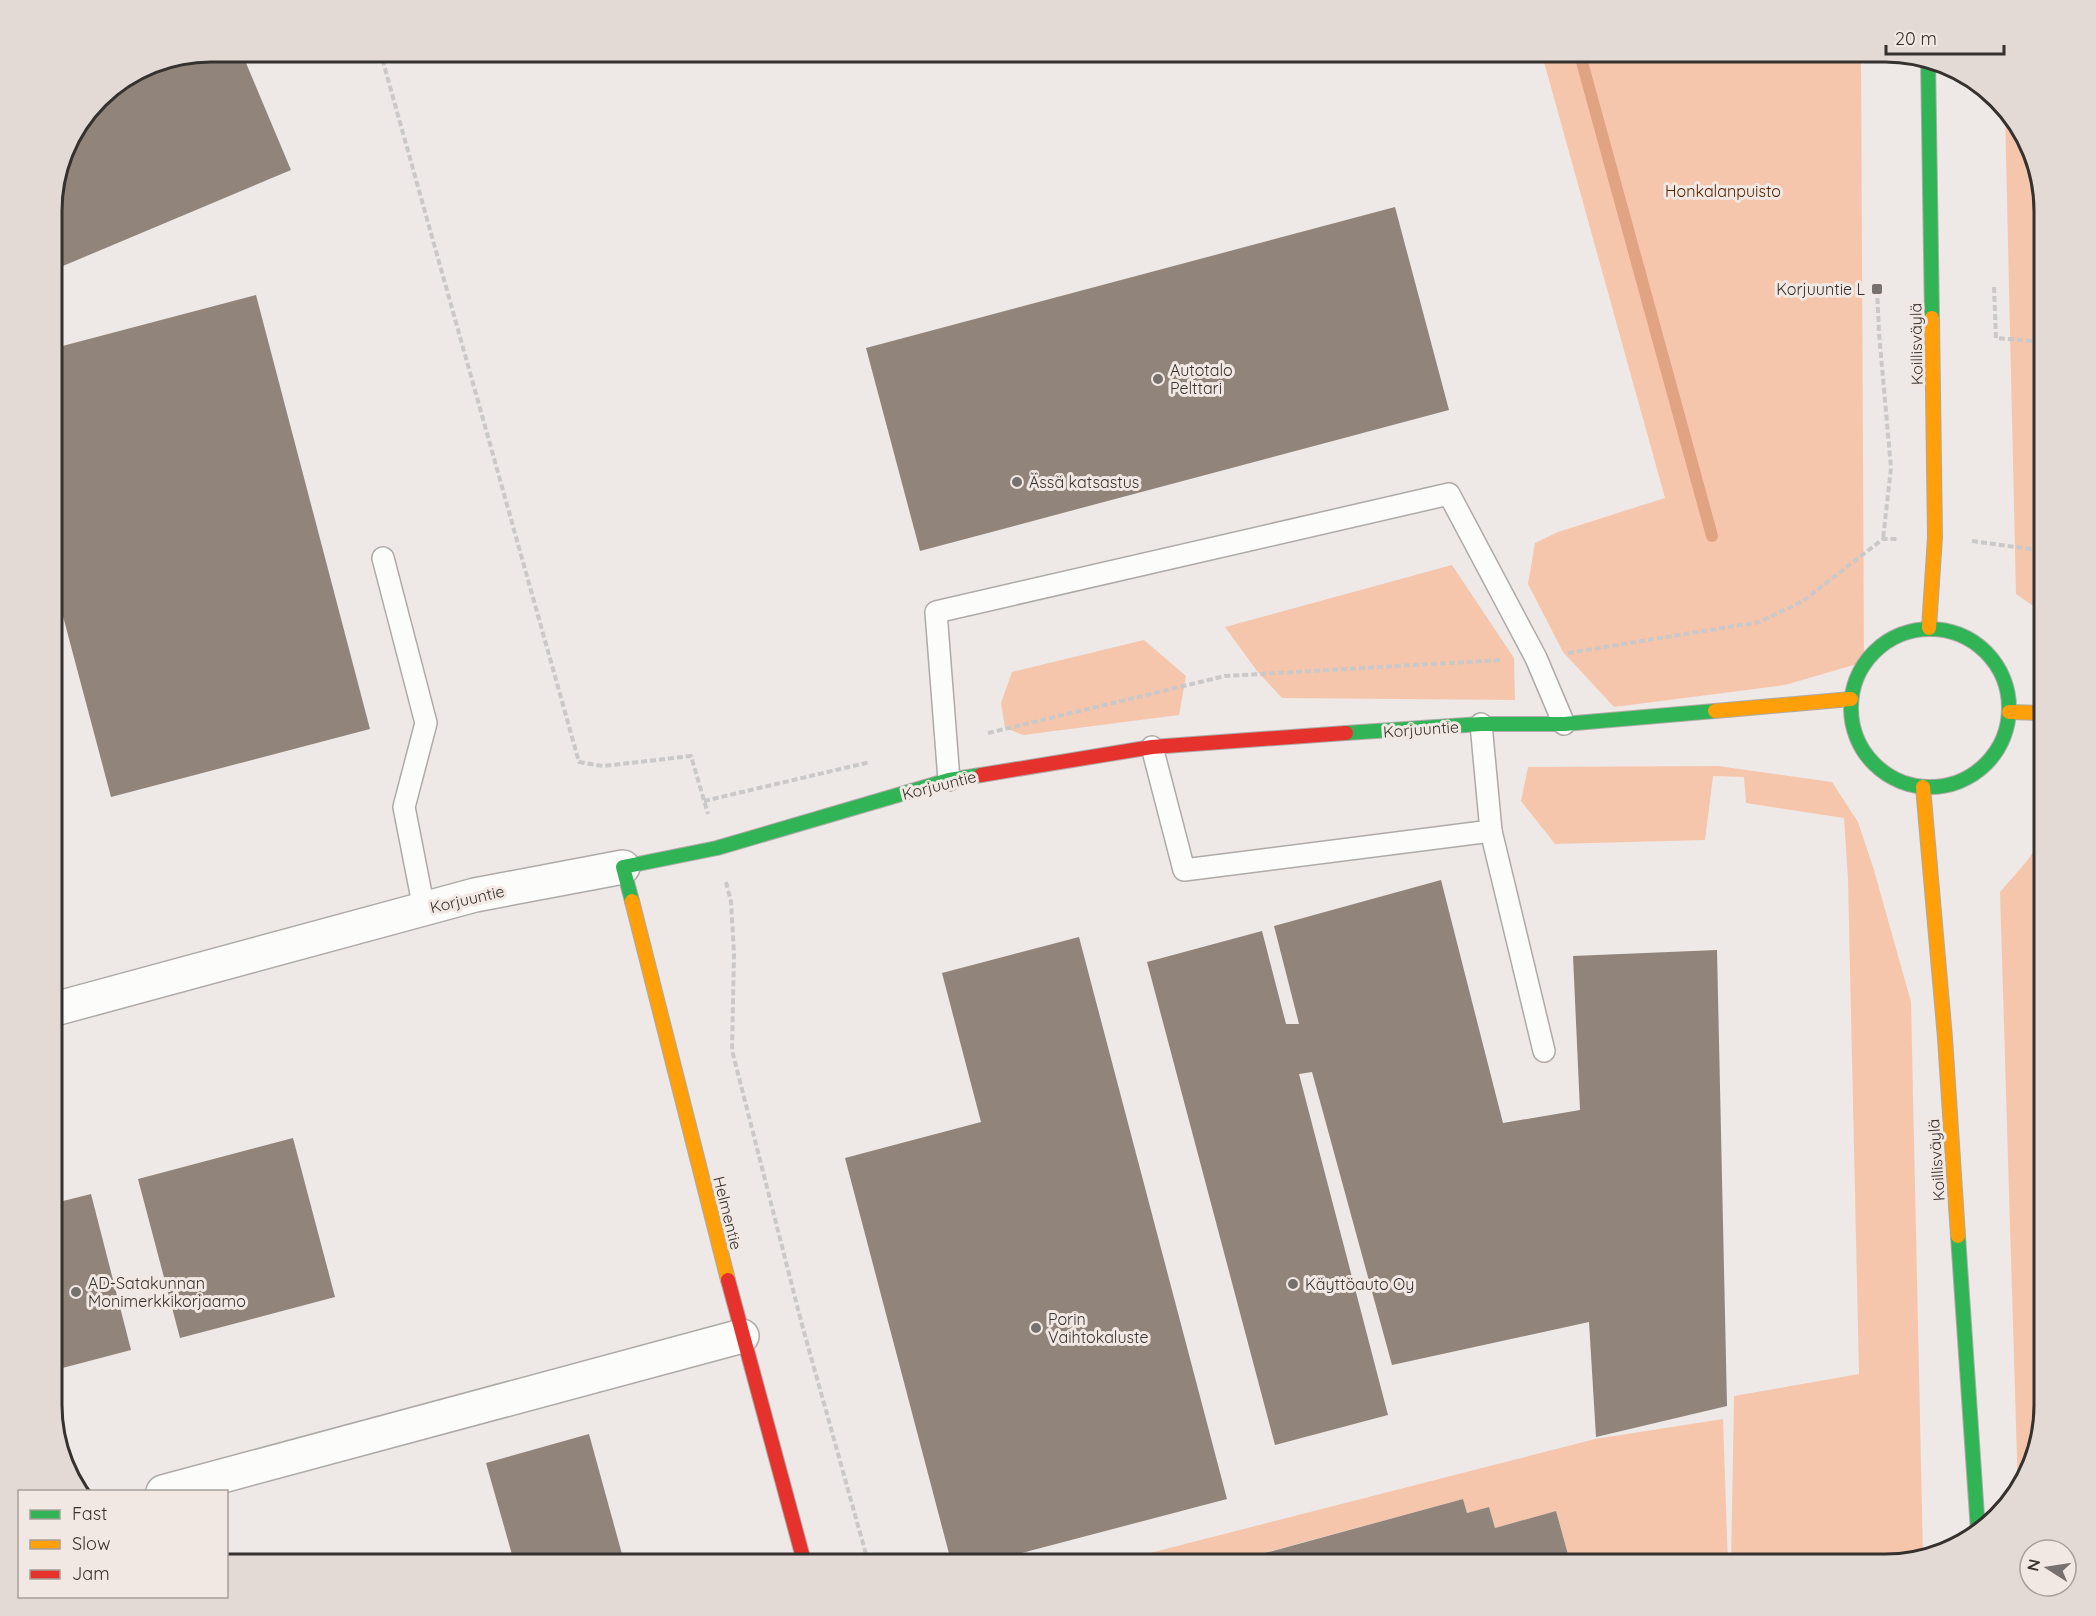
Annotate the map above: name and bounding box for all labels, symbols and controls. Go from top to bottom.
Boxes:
scale bar [1886,18,2004,56]
text: 20 m [1895,27,1937,50]
park label: Honkalanpuisto [1665,181,1781,201]
place label: Korjuuntie L [1776,279,1865,299]
marker: Korjuuntie L [1870,282,1884,296]
street label: Koillisväylä [1905,303,1927,385]
place label: Autotalo Pelttari [1170,360,1233,398]
marker: Autotalo Pelttari [1151,372,1165,386]
place label: Ässä katsastus [1029,472,1139,492]
marker: Ässä katsastus [1010,475,1024,489]
street label: Korjuuntie [1382,716,1460,742]
street label: Korjuuntie [900,766,978,804]
street label: Korjuuntie [428,881,506,917]
street label: Koillisväylä [1923,1118,1949,1202]
street label: Helmentie [709,1174,747,1252]
place label: AD-Satakunnan Monimerkkikorjaamo [88,1273,246,1311]
place label: Käyttöauto Oy [1305,1274,1414,1294]
marker: Käyttöauto Oy [1286,1277,1300,1291]
marker: AD-Satakunnan Monimerkkikorjaamo [69,1285,83,1299]
place label: Porin Vaihtokaluste [1048,1309,1148,1347]
marker: Porin Vaihtokaluste [1029,1321,1043,1335]
legend [18,1490,228,1598]
text: Fast [72,1502,107,1525]
text: Slow [72,1532,110,1555]
north arrow [2018,1538,2078,1598]
text: N [2022,1557,2044,1573]
text: Jam [72,1562,110,1585]

